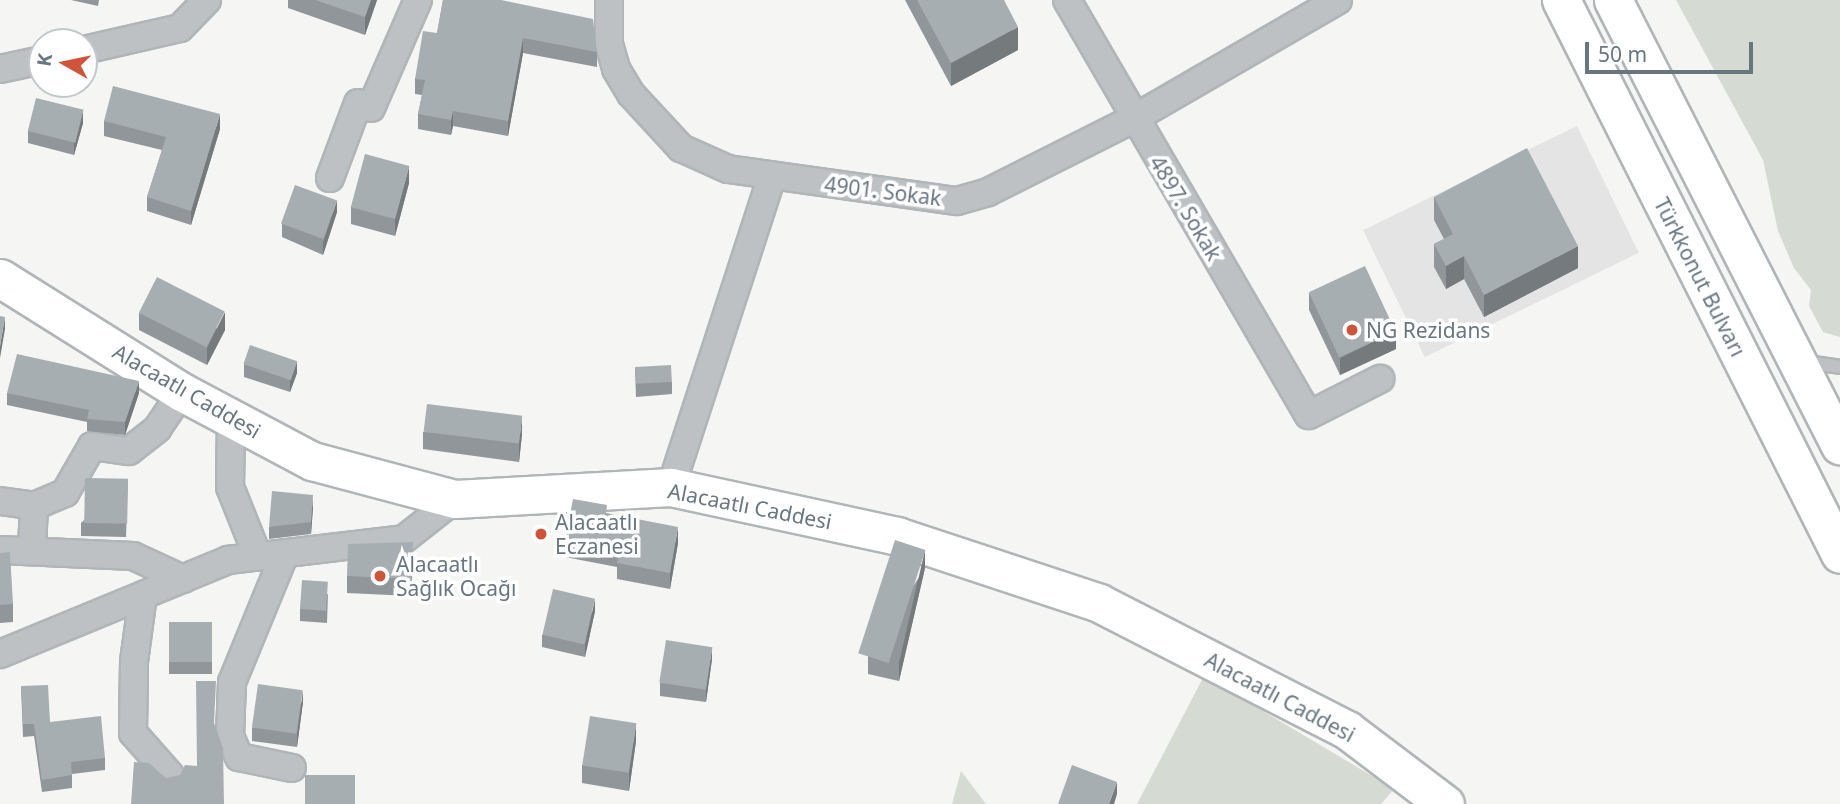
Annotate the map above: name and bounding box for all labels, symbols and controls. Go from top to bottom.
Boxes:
north arrow [28,28,98,98]
scale bar [1588,28,1756,72]
text: 50 m [1598,40,1647,68]
text: K [30,52,58,68]
street label: 4897. Sokak [1145,151,1227,265]
street label: 4901. Sokak [823,171,943,211]
street label: Türkkonut Bulvarı [1649,193,1751,361]
place label: NG Rezidans [1366,317,1490,343]
marker: NG Rezidans [1344,322,1360,338]
street label: Alacaatlı Caddesi [109,339,265,443]
street label: Alacaatlı Caddesi [666,478,834,534]
place label: Alacaatlı Eczanesi [555,509,639,559]
marker: Alacaatlı Eczanesi [533,526,549,542]
place label: Alacaatlı Sağlık Ocağı [396,551,516,601]
marker: Alacaatlı Sağlık Ocağı [370,566,390,586]
street label: Alacaatlı Caddesi [1201,647,1359,747]

